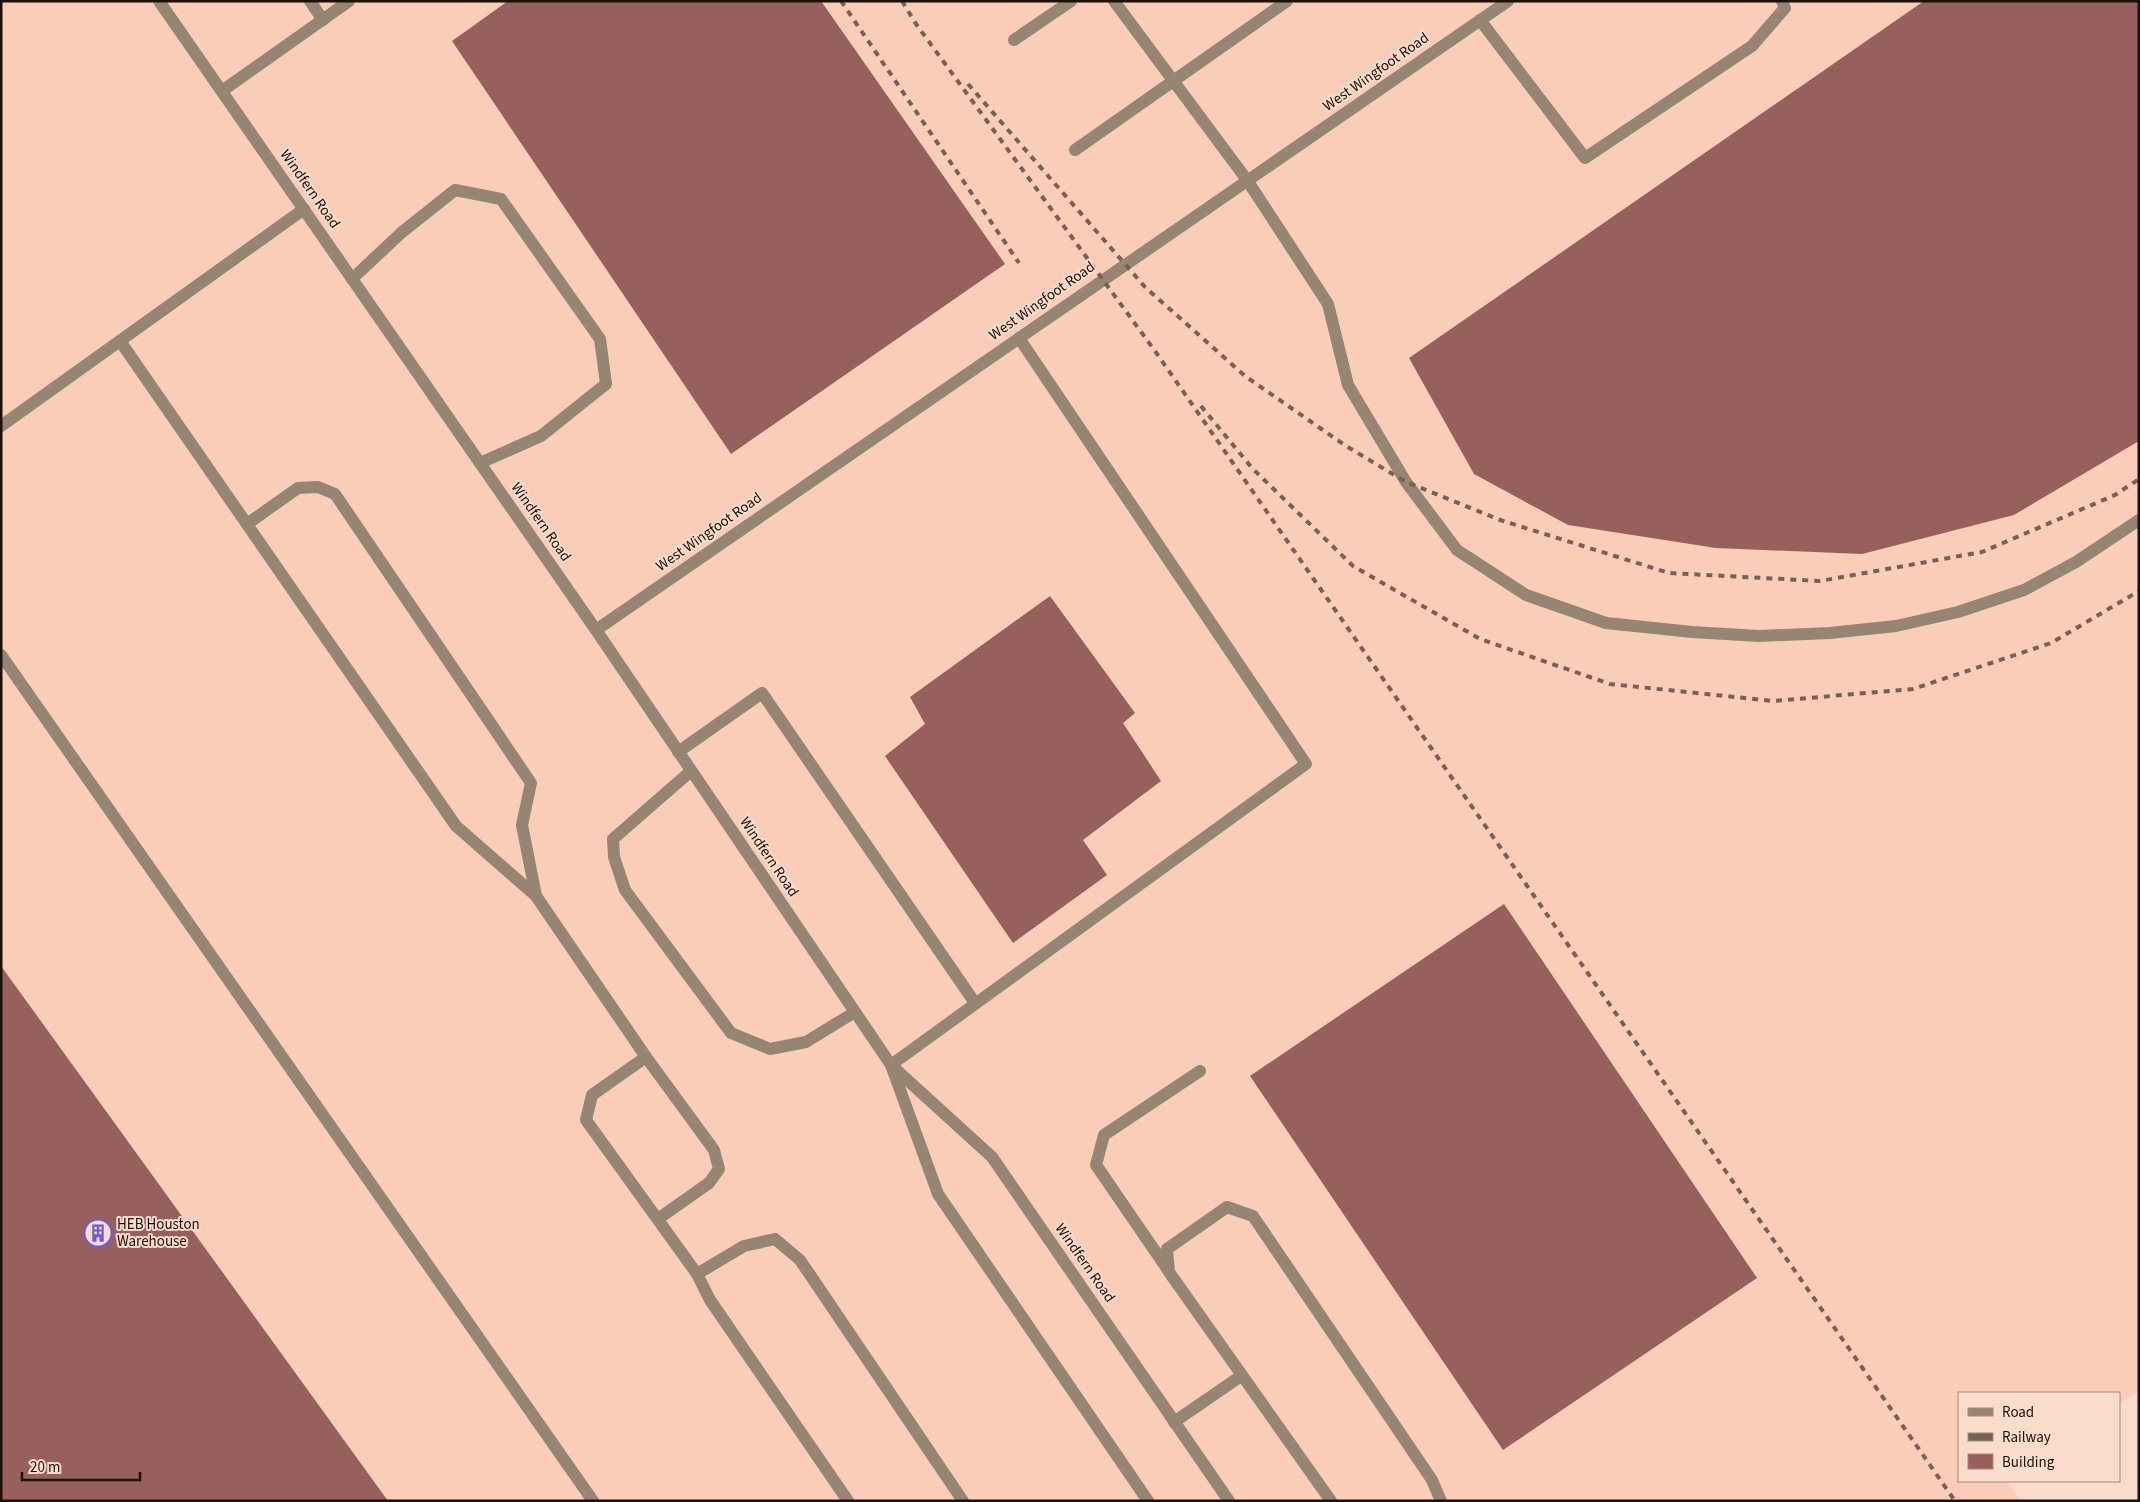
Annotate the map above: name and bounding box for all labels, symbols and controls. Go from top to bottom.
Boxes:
street label: West Wingfoot Road [1319,28,1433,116]
street label: Windfern Road [275,145,345,233]
street label: West Wingfoot Road [985,257,1099,345]
street label: Windfern Road [506,478,576,566]
street label: West Wingfoot Road [652,488,766,576]
street label: Windfern Road [734,813,804,901]
place label: HEB Houston Warehouse [117,1214,200,1252]
building icon: HEB Houston Warehouse [83,1218,113,1248]
street label: Windfern Road [1050,1219,1120,1307]
legend [1958,1392,2120,1482]
text: Road [2002,1402,2034,1423]
text: Railway [2002,1427,2051,1448]
scale bar [22,1450,140,1482]
text: Building [2002,1452,2055,1473]
text: 20 m [30,1457,60,1478]

